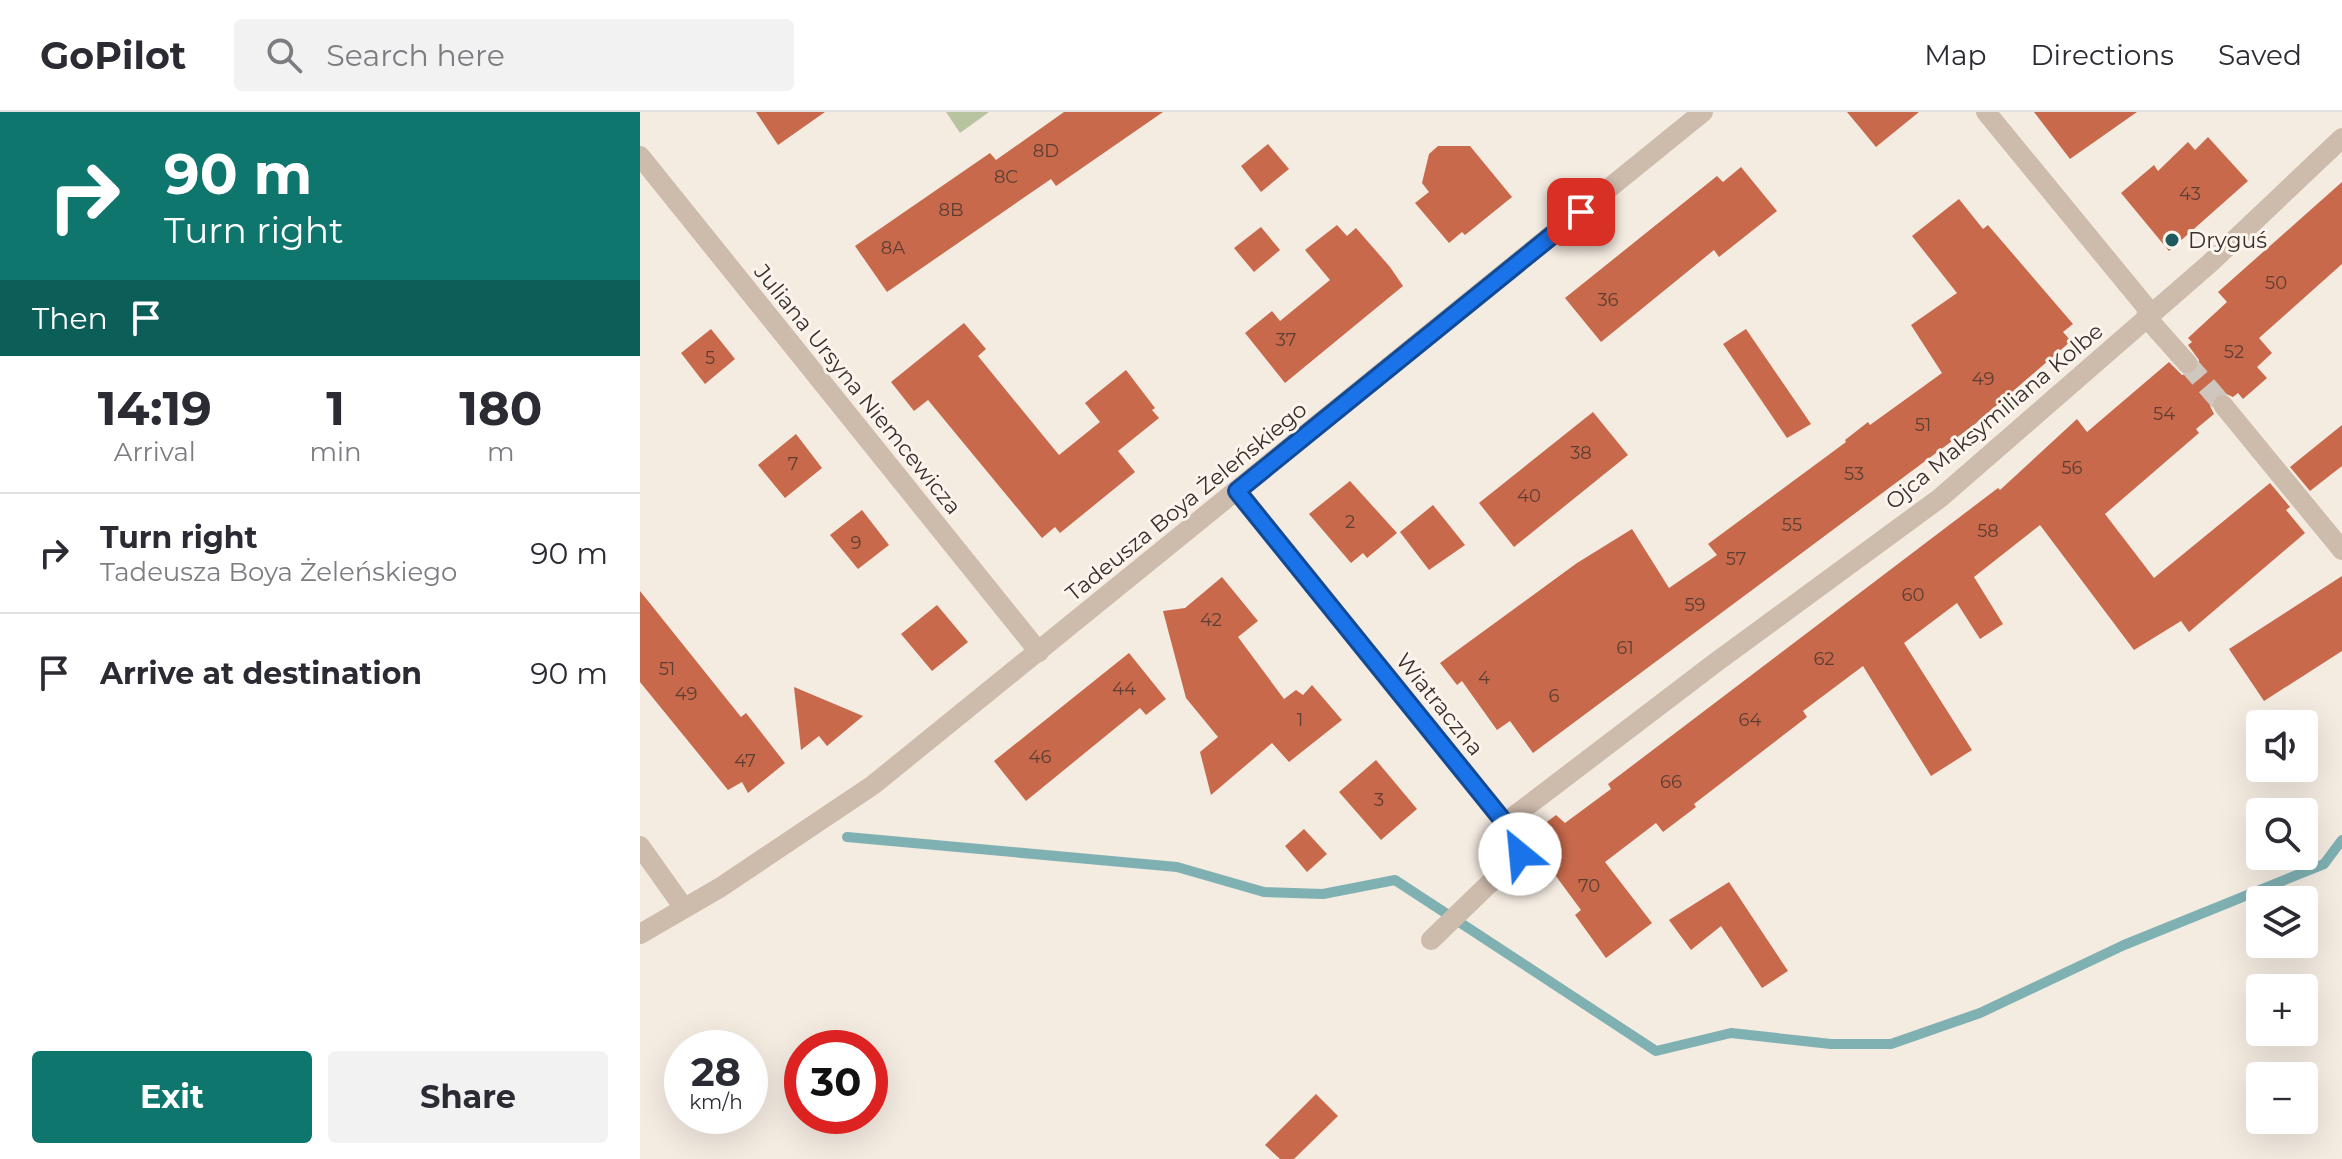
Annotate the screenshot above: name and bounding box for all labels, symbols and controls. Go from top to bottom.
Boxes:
search box [234,19,794,91]
text: GoPilot [40,32,186,79]
icon: search [262,33,306,77]
text: Search here [326,37,505,74]
text: Map [1924,38,1986,72]
text: Directions [2030,38,2174,72]
text: Saved [2218,38,2302,72]
text: 90 m [164,140,312,208]
house number: 8D [1033,140,1059,162]
icon: right [32,144,136,248]
house number: 8C [994,166,1018,188]
pin [1547,178,1615,246]
house number: 43 [2179,183,2201,205]
icon: arrive [1559,190,1603,234]
house number: 8B [938,199,964,221]
text: Turn right [164,208,344,252]
place label: Dryguś [2188,227,2267,254]
marker: Dryguś [2163,231,2181,249]
house number: 8A [881,237,905,259]
street label: Juliana Ursyna Niemcewicza [748,258,967,520]
house number: 50 [2265,272,2287,294]
house number: 36 [1597,289,1619,311]
icon: arrive [124,296,168,340]
text: Then [32,300,108,337]
street label: Ojca Maksymiliana Kolbe [1880,317,2109,515]
house number: 37 [1276,329,1296,351]
house number: 52 [2224,341,2244,363]
house number: 5 [705,347,715,369]
house number: 49 [1972,368,1994,390]
text: 14:19 [98,379,212,437]
text: 1 [326,379,345,437]
text: 180 [459,379,542,437]
street label: Tadeusza Boya Żeleńskiego [1060,396,1312,607]
house number: 54 [2153,403,2175,425]
house number: 51 [1915,414,1931,436]
text: Arrival [114,436,196,468]
text: min [310,436,362,468]
text: m [487,436,515,468]
house number: 38 [1570,442,1592,464]
house number: 7 [788,453,798,475]
house number: 56 [2061,457,2083,479]
house number: 53 [1844,463,1864,485]
house number: 40 [1517,485,1541,507]
house number: 2 [1345,511,1355,533]
house number: 55 [1782,514,1802,536]
text: Turn right [100,519,257,556]
house number: 58 [1977,520,1999,542]
icon: right [32,531,76,575]
house number: 9 [851,532,862,554]
text: 90 m [530,535,608,572]
house number: 57 [1726,548,1746,570]
text: Tadeusza Boya Żeleńskiego [100,556,457,588]
house number: 60 [1902,584,1924,606]
house number: 59 [1684,594,1706,616]
house number: 42 [1200,609,1222,631]
house number: 61 [1616,637,1634,659]
street label: Wiatraczna [1390,648,1489,761]
house number: 62 [1813,648,1835,670]
icon: arrive [32,651,76,695]
text: Arrive at destination [100,655,422,692]
text: 90 m [530,655,608,692]
house number: 51 [659,658,675,680]
house number: 4 [1478,667,1490,689]
house number: 44 [1112,678,1136,700]
house number: 49 [675,683,697,705]
house number: 6 [1549,685,1560,707]
house number: 1 [1297,709,1303,731]
house number: 64 [1739,709,1762,731]
map controls [2246,710,2318,1134]
button: sound [2246,710,2318,782]
house number: 46 [1029,746,1051,768]
house number: 47 [734,750,756,772]
house number: 66 [1660,771,1682,793]
house number: 3 [1374,789,1384,811]
button: search [2246,798,2318,870]
position arrow [1478,812,1562,896]
house number: 70 [1578,875,1600,897]
button: layers [2246,886,2318,958]
button: + [2246,974,2318,1046]
speed limit sign: 30 [784,1030,888,1134]
text: 28 [691,1047,741,1096]
button: Exit [32,1051,312,1143]
button: Share [328,1051,608,1143]
button: − [2246,1062,2318,1134]
text: km/h [689,1090,743,1114]

